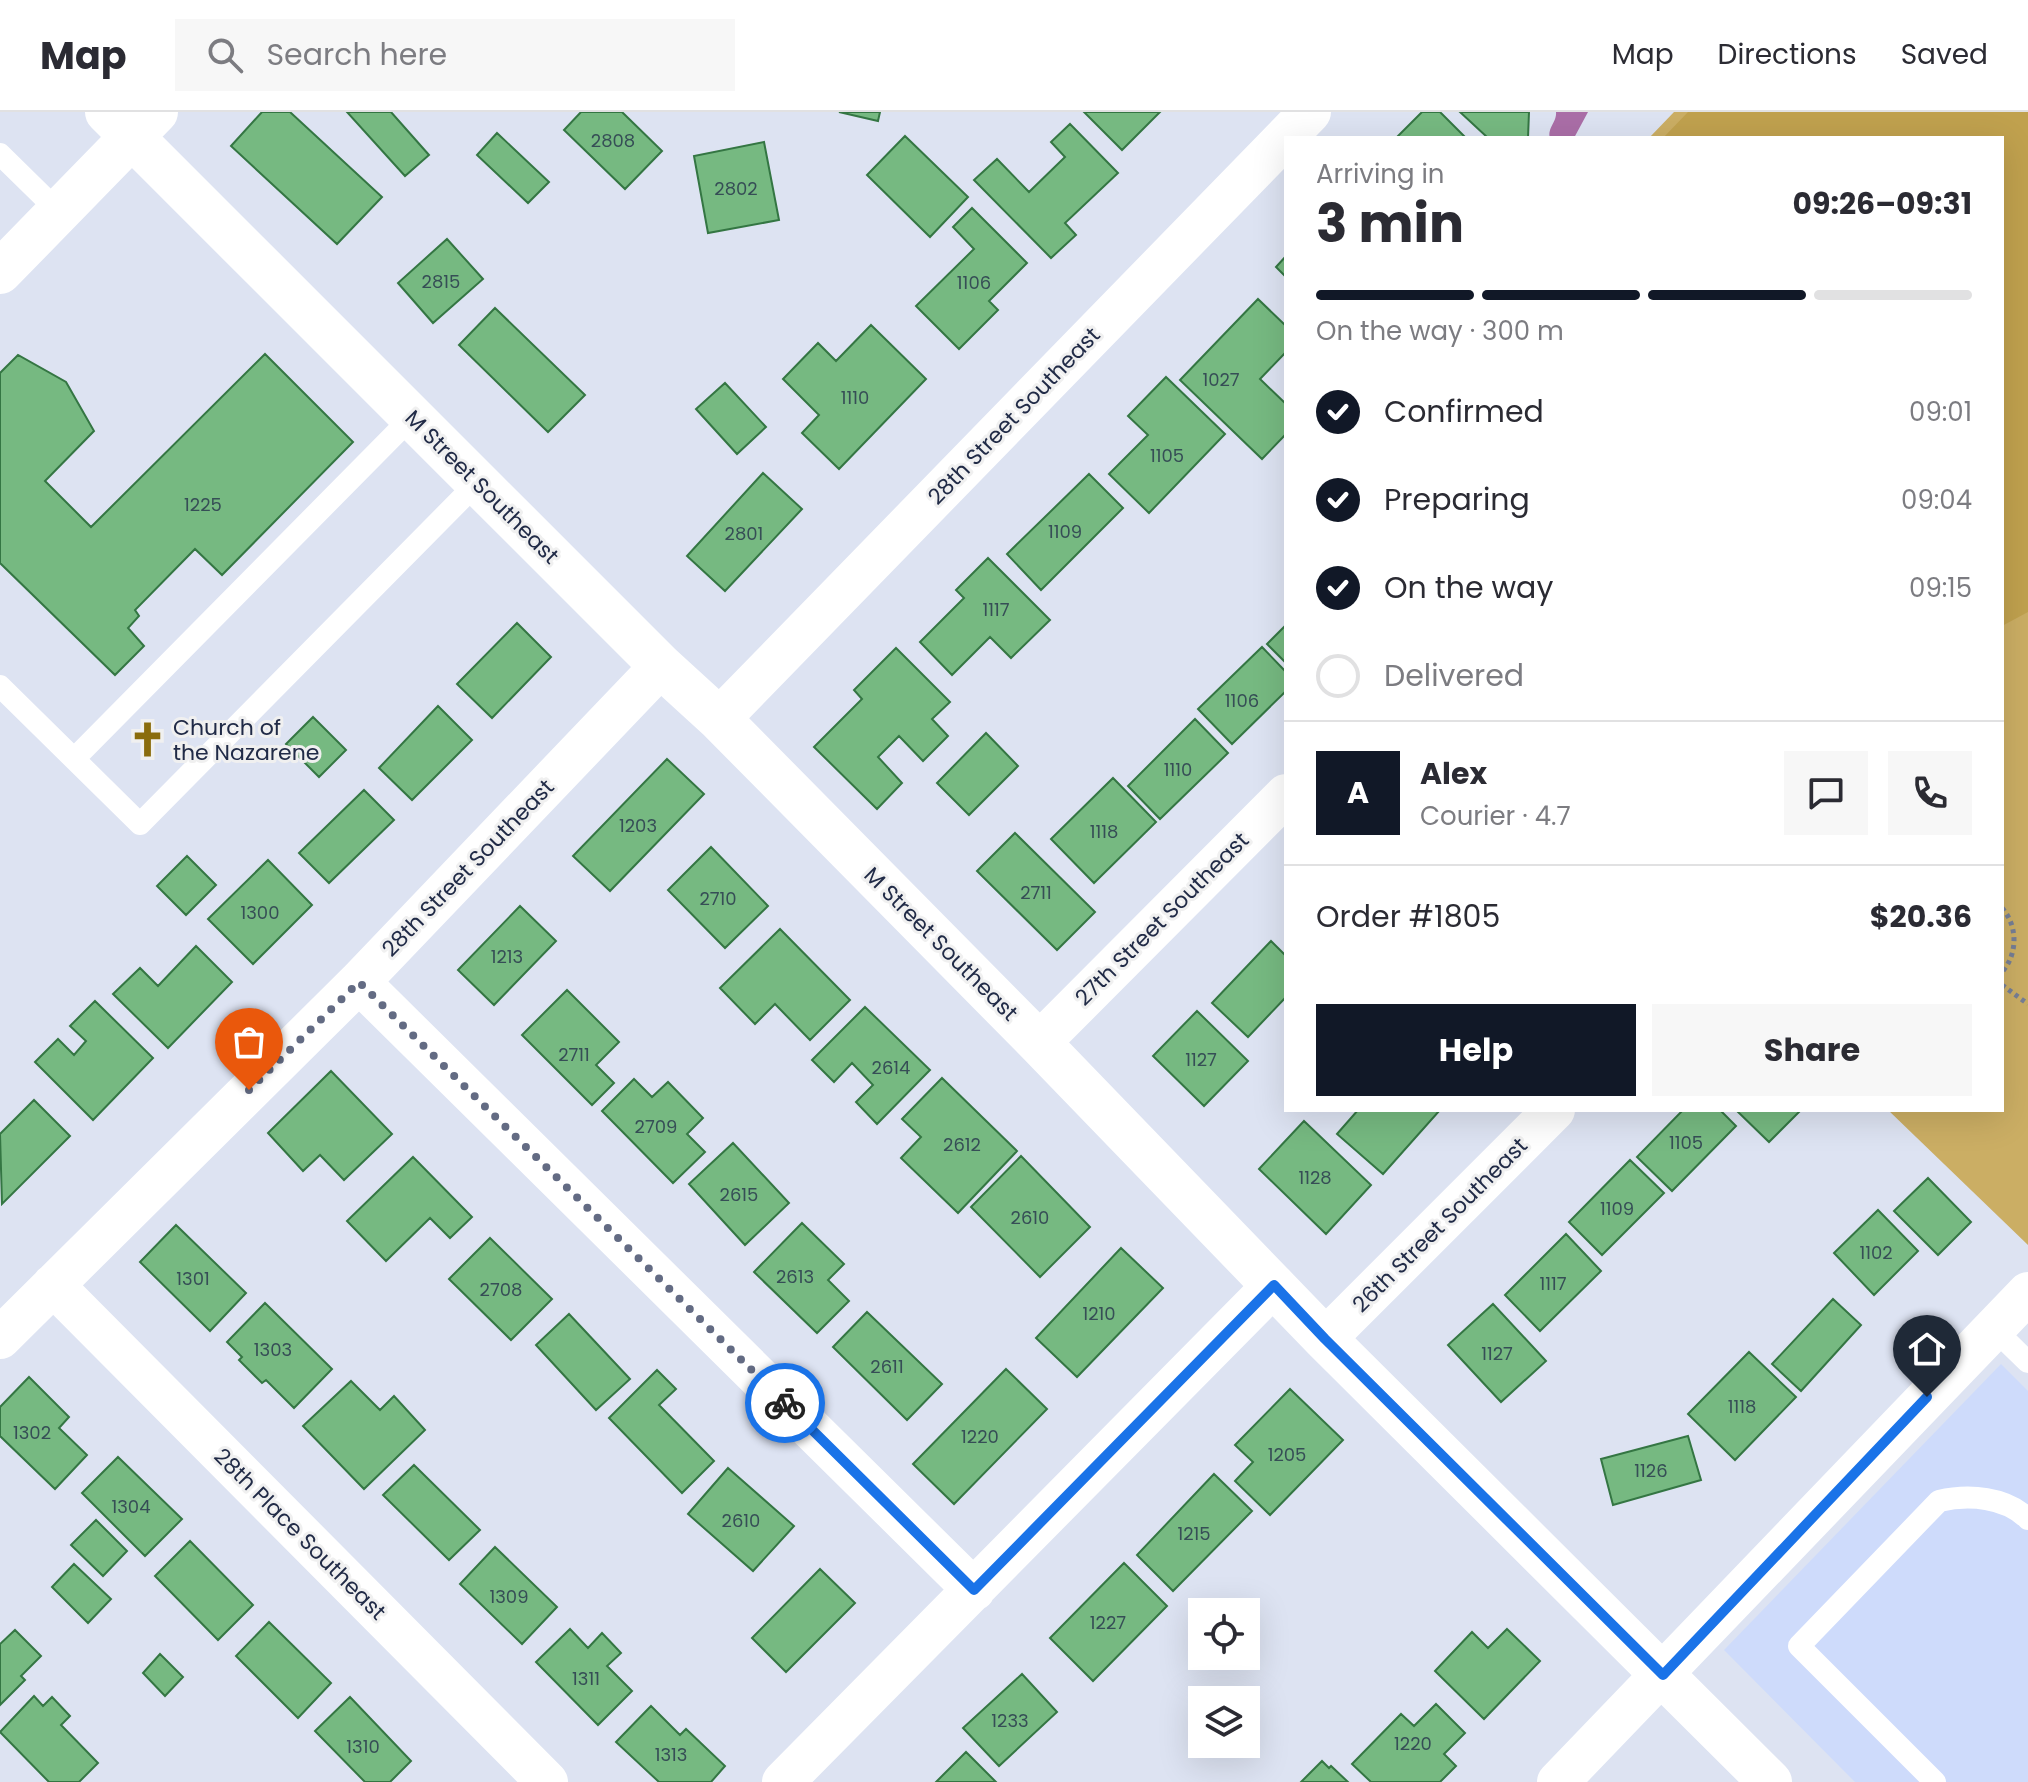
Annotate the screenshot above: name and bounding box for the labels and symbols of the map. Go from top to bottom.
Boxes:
house number: 2808 [591,128,635,153]
house number: 2802 [714,176,758,201]
house number: 2815 [422,269,460,294]
house number: 1106 [957,270,991,295]
street label: 28th Street Southeast [921,320,1107,512]
house number: 1027 [1202,367,1240,392]
house number: 1110 [841,385,869,410]
street label: M Street Southeast [398,403,566,571]
house number: 1105 [1150,443,1184,468]
house number: 1225 [184,492,222,517]
house number: 1109 [1048,519,1082,544]
house number: 2801 [725,521,763,546]
house number: 1117 [982,597,1010,622]
house number: 1106 [1225,688,1259,713]
place label: Church of the Nazarene [173,712,319,768]
church icon: Church of the Nazarene [128,721,166,759]
house number: 1110 [1164,757,1192,782]
street label: 28th Street Southeast [375,772,561,964]
house number: 1203 [619,813,657,838]
house number: 1118 [1090,819,1118,844]
street label: 27th Street Southeast [1068,825,1256,1013]
street label: M Street Southeast [857,860,1025,1028]
house number: 2711 [1020,880,1052,905]
house number: 2710 [699,886,737,911]
house number: 1300 [241,900,279,925]
house number: 1213 [491,944,523,969]
pin [215,1008,283,1090]
house number: 2711 [558,1042,590,1067]
house number: 1127 [1185,1047,1217,1072]
house number: 2614 [872,1055,910,1080]
house number: 2709 [635,1114,677,1139]
house number: 1105 [1669,1130,1703,1155]
street label: 26th Street Southeast [1346,1131,1534,1319]
house number: 2612 [943,1132,981,1157]
house number: 1128 [1298,1165,1332,1190]
house number: 2615 [720,1182,758,1207]
house number: 1109 [1600,1196,1634,1221]
house number: 2610 [1011,1205,1049,1230]
house number: 1102 [1859,1240,1893,1265]
house number: 2613 [776,1264,814,1289]
house number: 1301 [176,1266,210,1291]
house number: 1117 [1539,1271,1567,1296]
house number: 2708 [480,1277,522,1302]
house number: 1210 [1082,1301,1116,1326]
pin [1893,1315,1961,1397]
house number: 1303 [254,1337,292,1362]
house number: 1127 [1481,1341,1513,1366]
house number: 2611 [870,1354,904,1379]
courier [745,1363,825,1443]
house number: 1118 [1728,1394,1756,1419]
house number: 1302 [13,1420,51,1445]
house number: 1220 [961,1424,999,1449]
street label: 28th Place Southeast [207,1441,393,1627]
house number: 1205 [1268,1442,1306,1467]
house number: 1126 [1634,1458,1668,1483]
house number: 1304 [112,1494,151,1519]
house number: 2610 [722,1508,760,1533]
house number: 1215 [1177,1521,1211,1546]
house number: 1309 [489,1584,529,1609]
house number: 1227 [1090,1610,1126,1635]
house number: 1311 [572,1666,600,1691]
house number: 1233 [991,1708,1029,1733]
house number: 1220 [1394,1731,1432,1756]
house number: 1310 [346,1734,380,1759]
house number: 1313 [655,1742,687,1767]

